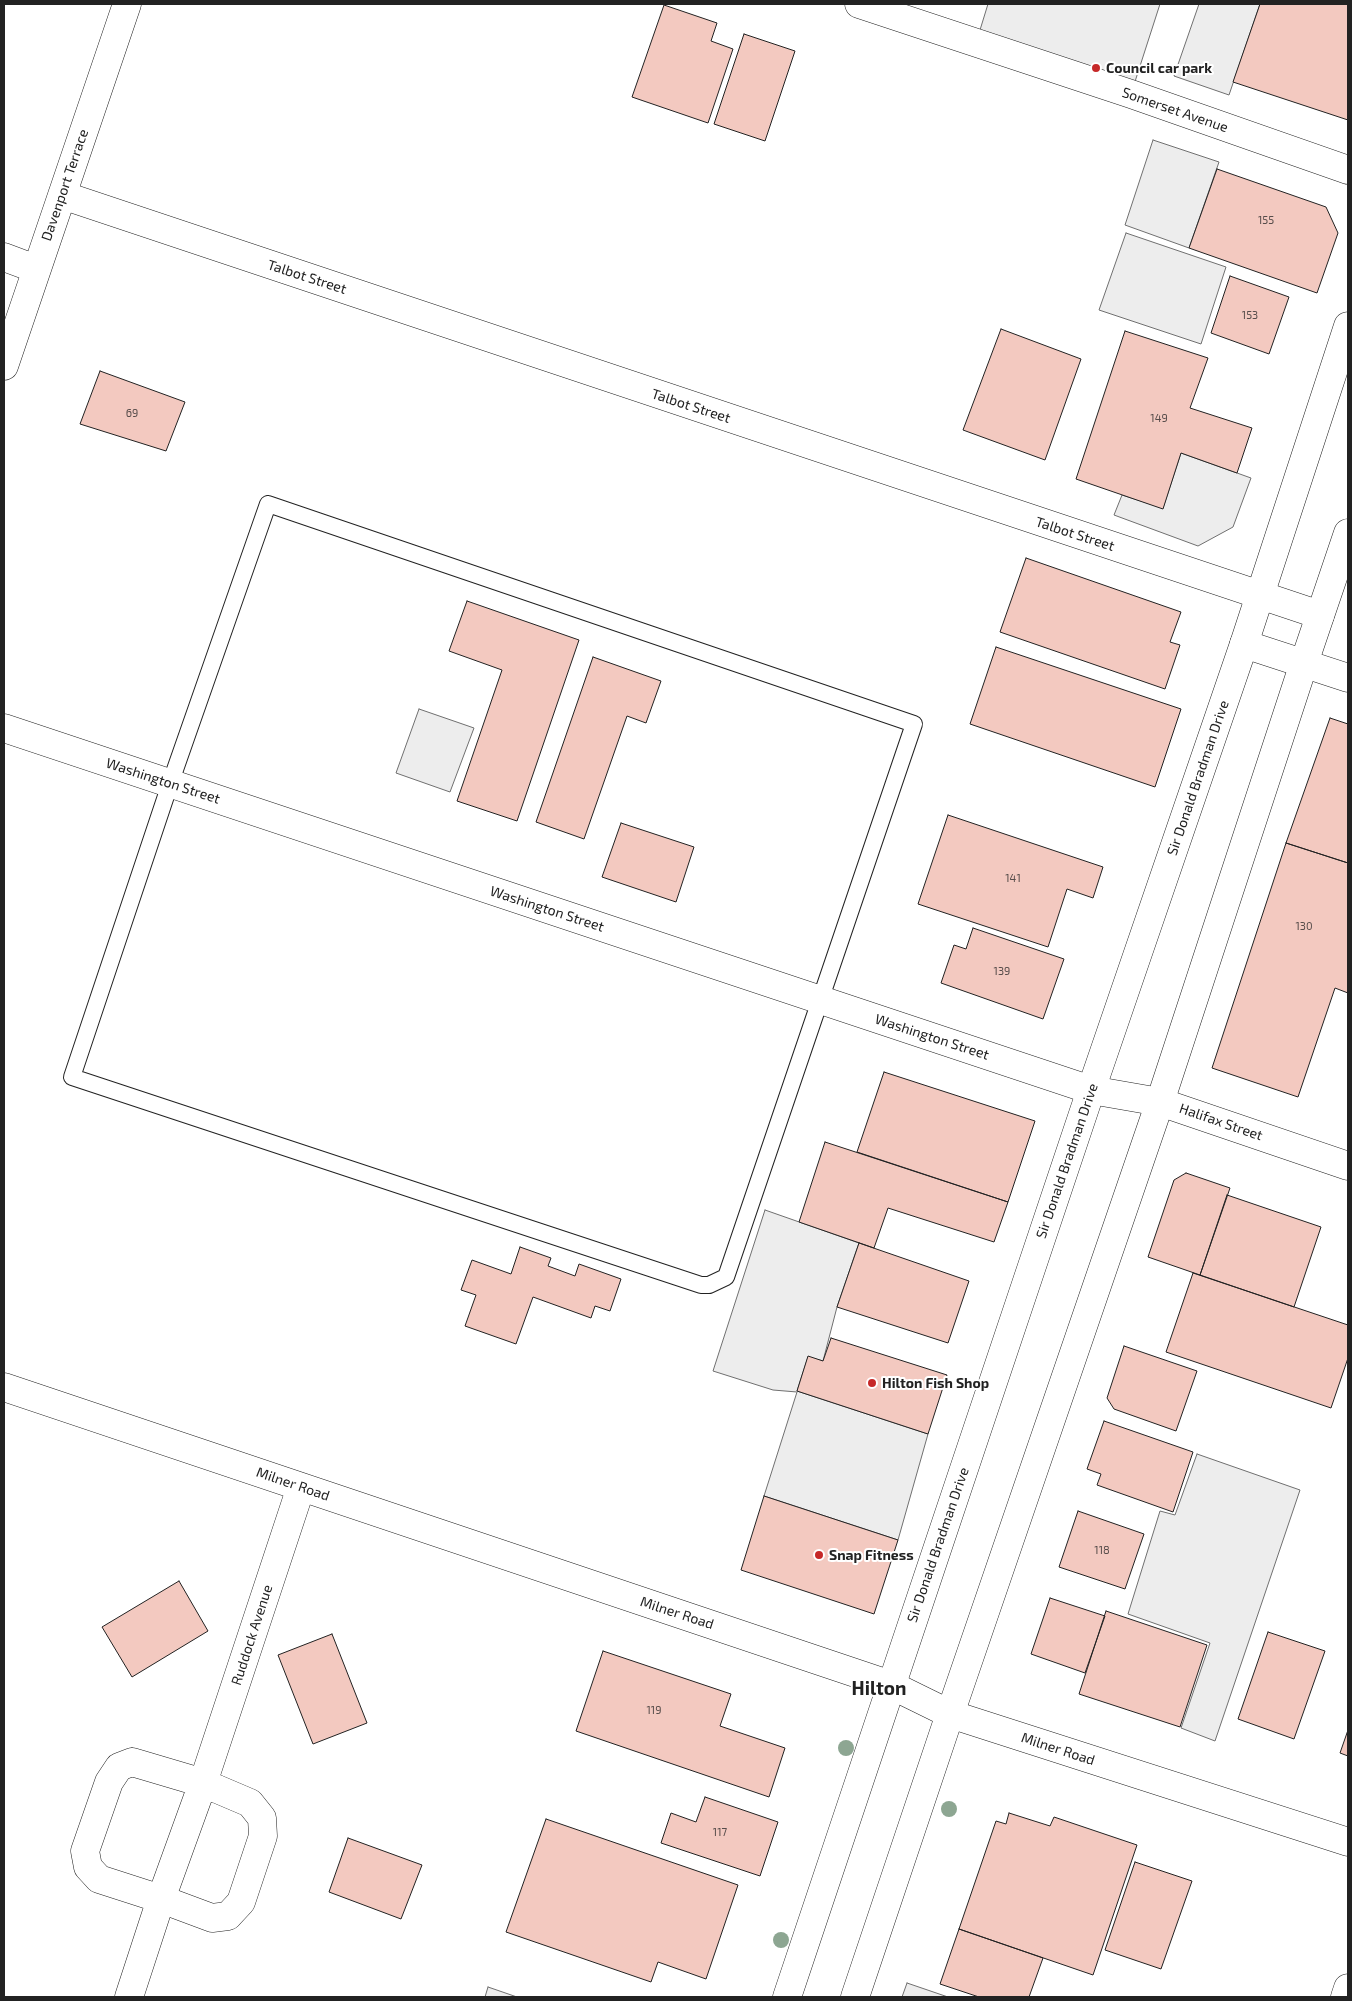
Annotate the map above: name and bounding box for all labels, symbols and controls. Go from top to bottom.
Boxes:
place label: Council car park [1106,60,1212,76]
marker: Council car park [1090,62,1102,74]
street label: Somerset Avenue [1120,84,1230,136]
street label: Davenport Terrace [38,127,92,243]
house number: 155 [1258,213,1274,227]
street label: Talbot Street [265,256,349,298]
house number: 153 [1242,308,1258,322]
street label: Talbot Street [649,385,733,427]
house number: 69 [126,406,138,420]
house number: 149 [1150,411,1168,425]
street label: Talbot Street [1033,513,1117,555]
street label: Sir Donald Bradman Drive [1164,698,1232,858]
street label: Washington Street [104,755,222,807]
house number: 141 [1005,871,1021,885]
street label: Washington Street [488,883,606,935]
house number: 130 [1295,919,1313,933]
house number: 139 [994,964,1010,978]
street label: Washington Street [873,1011,991,1063]
street label: Sir Donald Bradman Drive [1033,1081,1101,1241]
street label: Halifax Street [1177,1100,1265,1144]
place label: Hilton Fish Shop [882,1375,989,1391]
marker: Hilton Fish Shop [866,1377,878,1389]
street label: Milner Road [254,1464,332,1504]
street label: Sir Donald Bradman Drive [904,1465,972,1625]
house number: 118 [1094,1543,1110,1557]
place label: Snap Fitness [829,1547,914,1563]
marker: Snap Fitness [813,1549,825,1561]
street label: Ruddock Avenue [228,1583,276,1687]
street label: Milner Road [638,1593,716,1633]
district label: Hilton [852,1678,906,1700]
house number: 119 [646,1703,662,1717]
street label: Milner Road [1019,1729,1097,1769]
house number: 117 [713,1825,727,1839]

